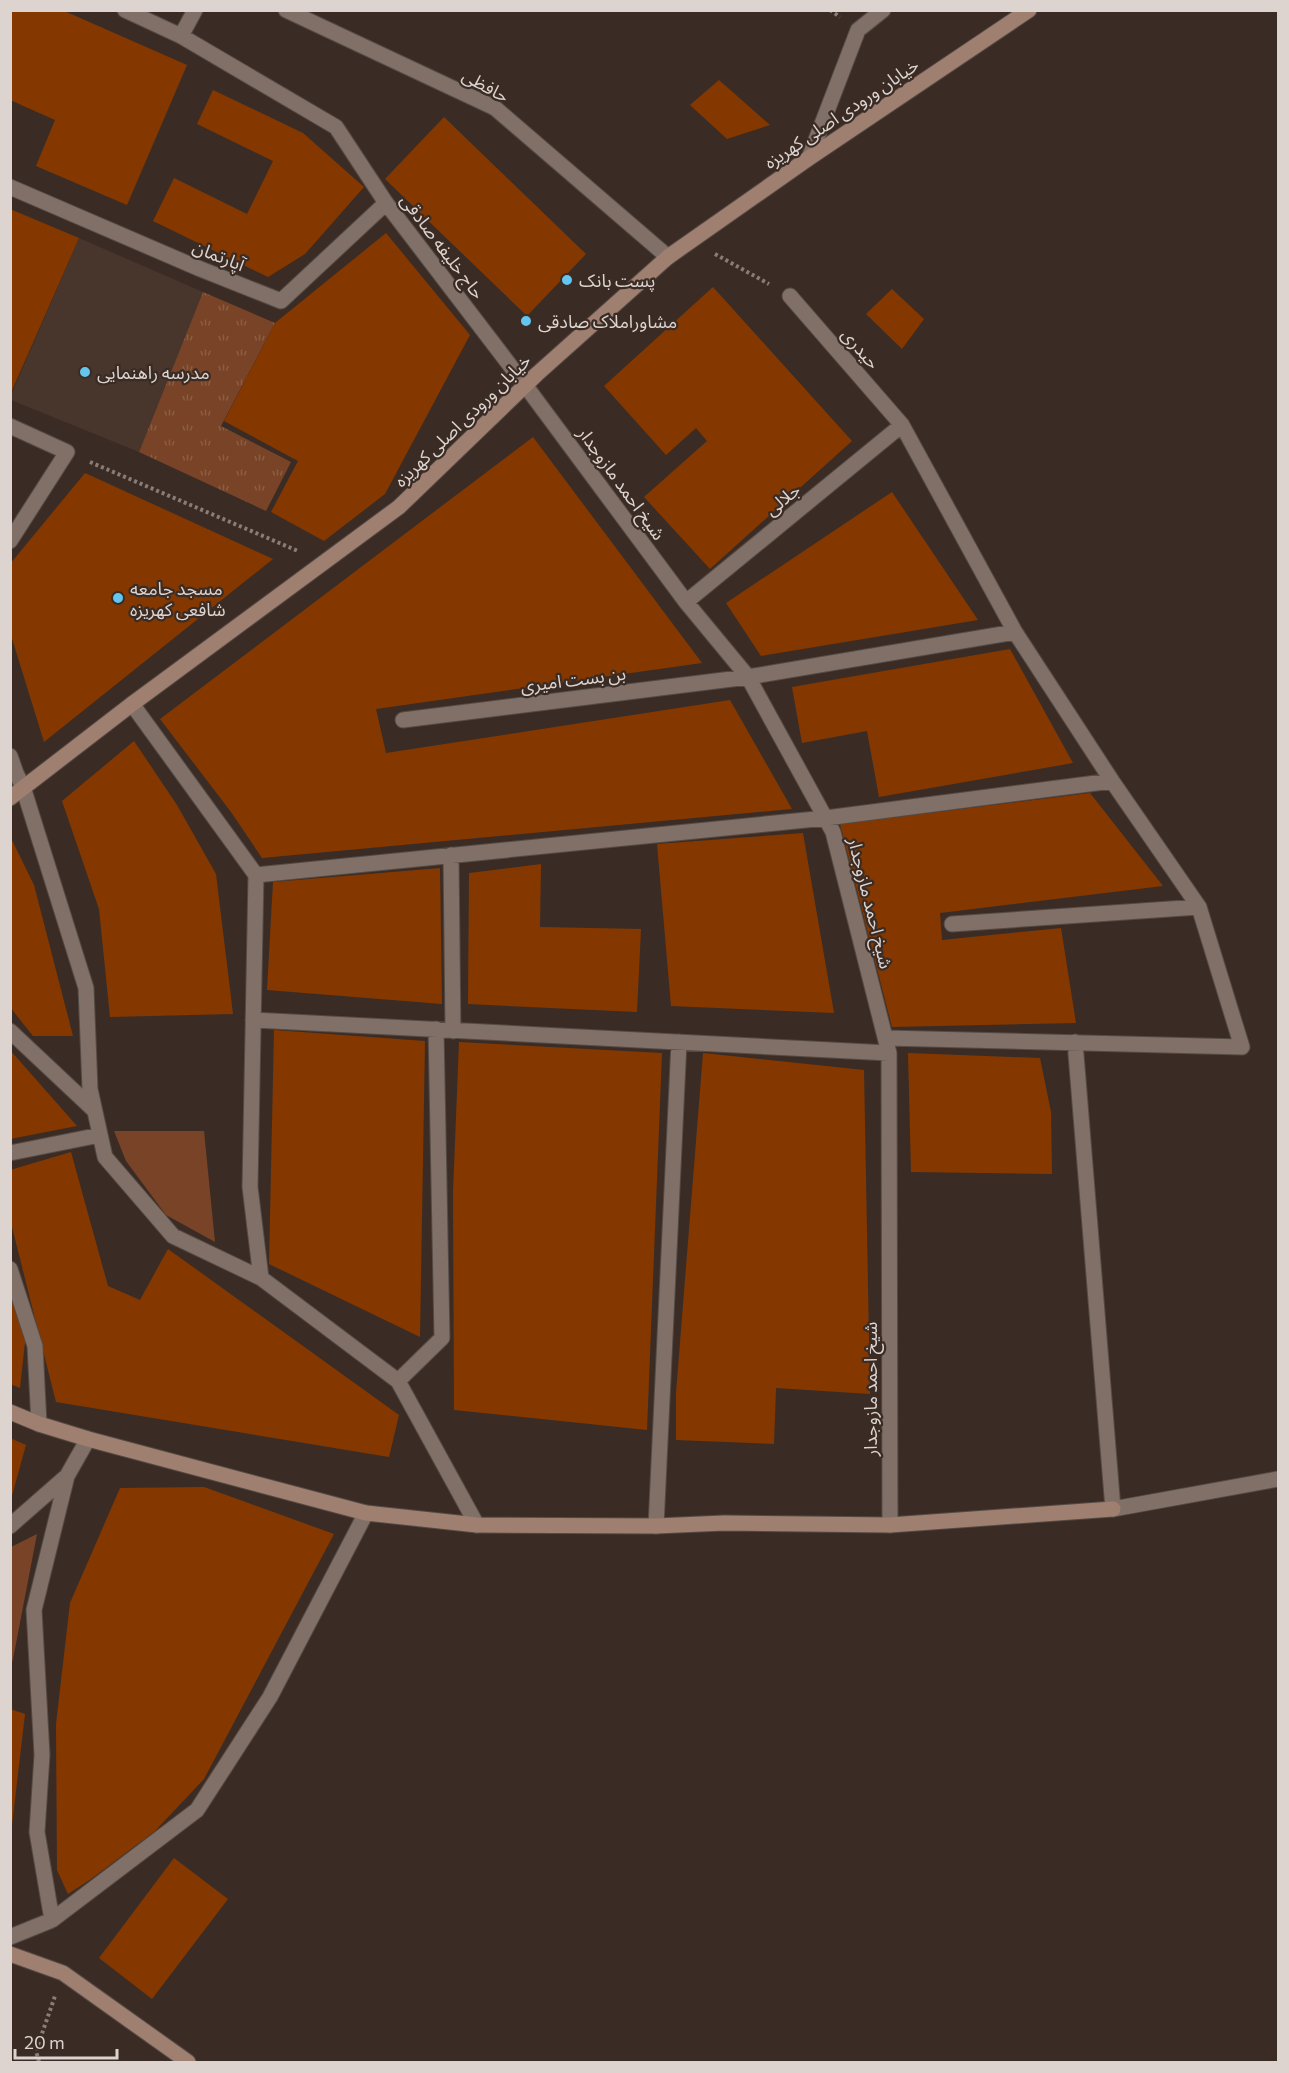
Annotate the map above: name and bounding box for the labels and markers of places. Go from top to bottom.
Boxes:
place label: پست بانک [579,269,655,292]
marker: پست بانک [560,273,574,287]
place label: مشاوراملاک صادقی [538,310,677,333]
marker: مشاوراملاک صادقی [519,314,533,328]
place label: مدرسه راهنمایی [97,361,210,384]
marker: مدرسه راهنمایی [78,365,92,379]
place label: مسجد جامعه شافعی کهریزه [130,577,226,621]
marker: مسجد جامعه شافعی کهریزه [111,591,125,605]

